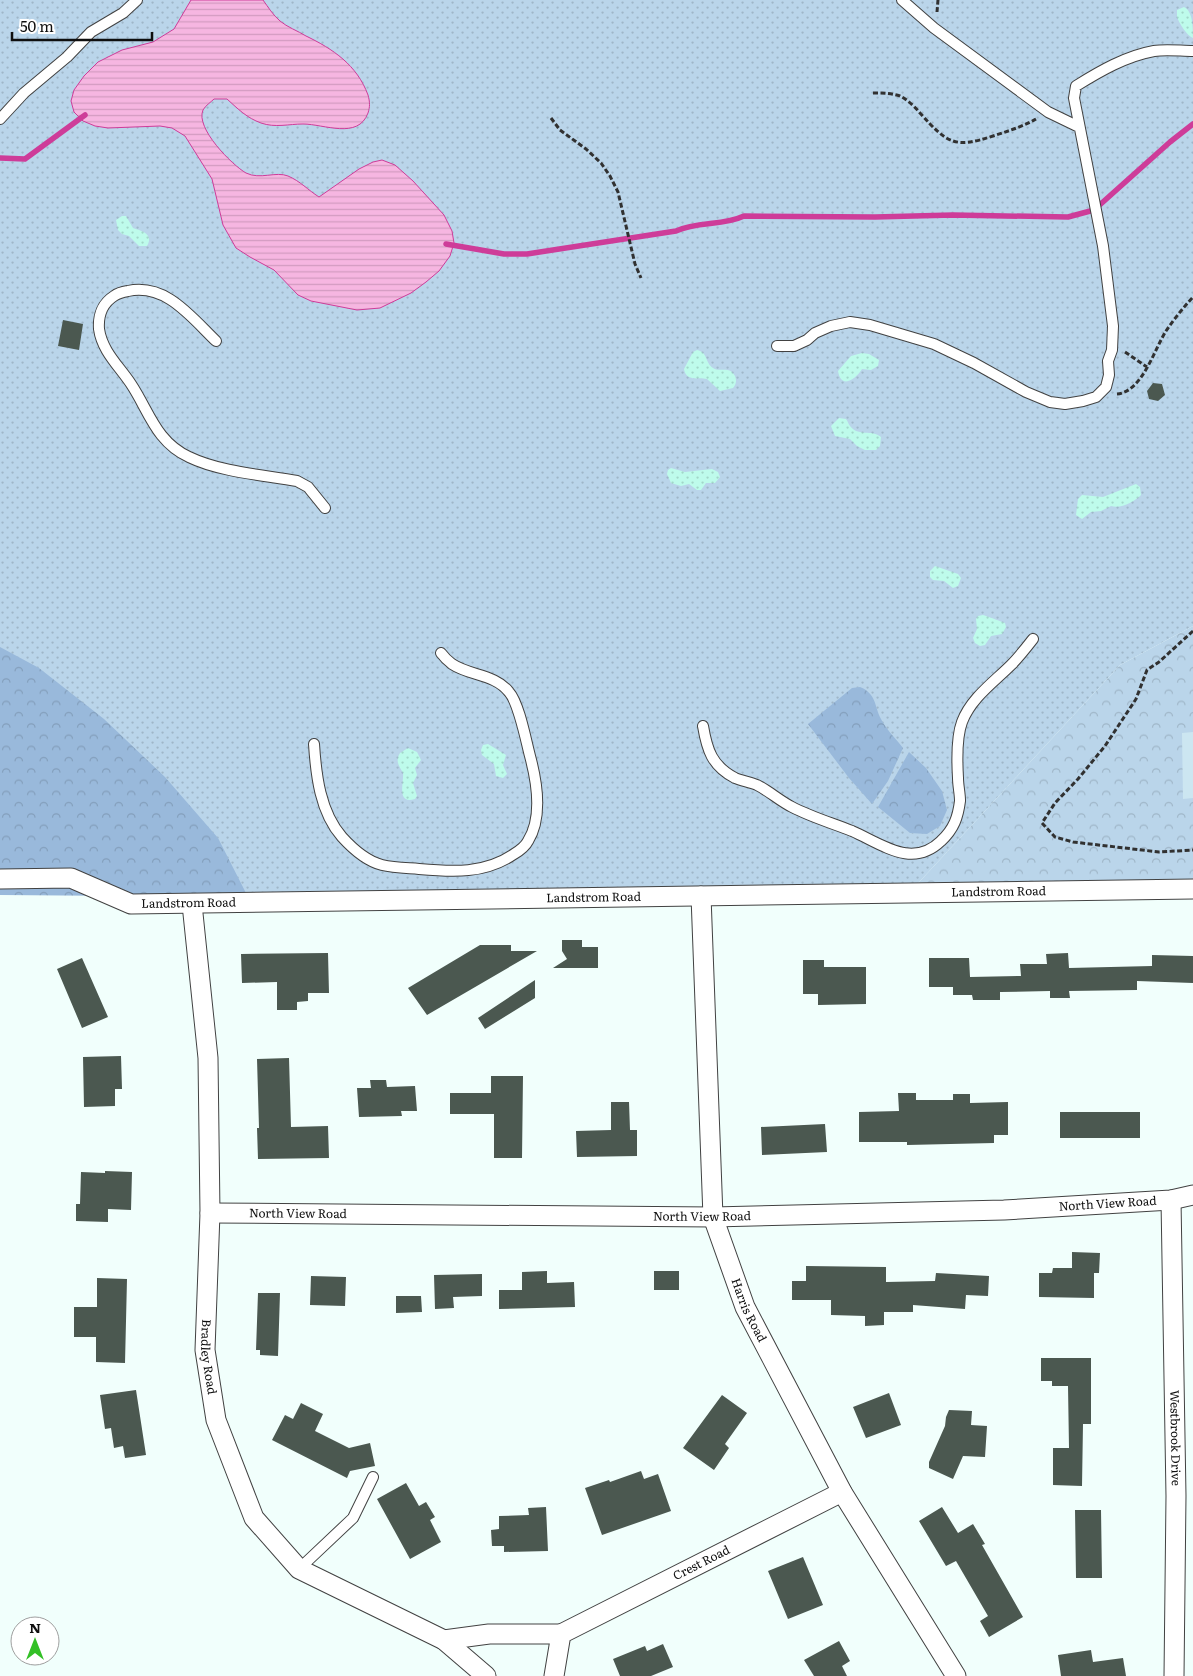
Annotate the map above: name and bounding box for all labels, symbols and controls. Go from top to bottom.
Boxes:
scale bar [12,10,152,42]
text: 50 m [20,14,54,37]
street label: Landstrom Road [951,881,1047,900]
street label: Landstrom Road [546,887,642,906]
street label: Landstrom Road [141,893,237,912]
street label: North View Road [1058,1191,1158,1215]
street label: North View Road [249,1203,348,1222]
street label: North View Road [653,1206,752,1225]
street label: Harris Road [727,1275,772,1346]
street label: Bradley Road [197,1319,222,1396]
street label: Westbrook Drive [1166,1390,1186,1486]
street label: Crest Road [669,1540,733,1584]
north arrow [10,1616,60,1666]
text: N [29,1617,41,1637]

